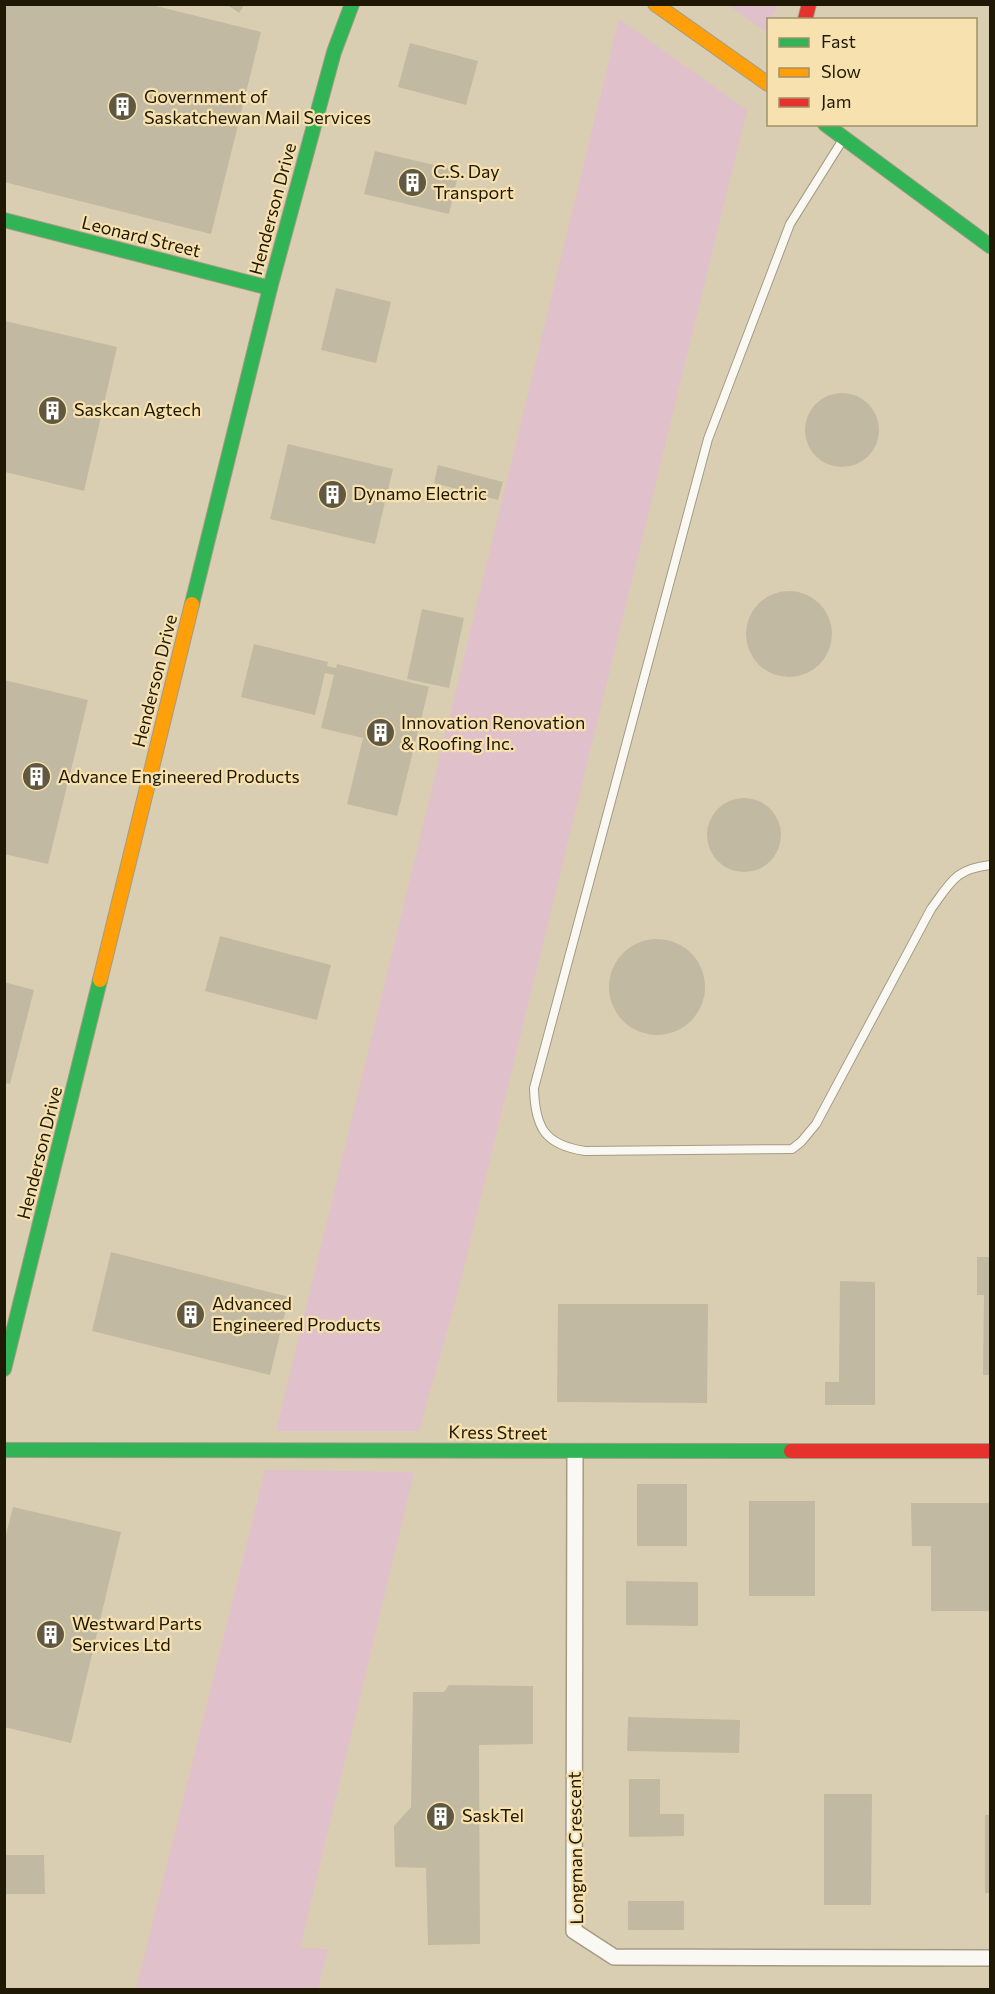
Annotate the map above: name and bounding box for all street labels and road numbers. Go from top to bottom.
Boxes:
street label: Henderson Drive [244,140,300,277]
street label: Leonard Street [79,211,203,261]
street label: Henderson Drive [127,612,181,750]
street label: Henderson Drive [12,1084,66,1222]
street label: Kress Street [448,1420,548,1444]
street label: Longman Crescent [563,1771,587,1925]

